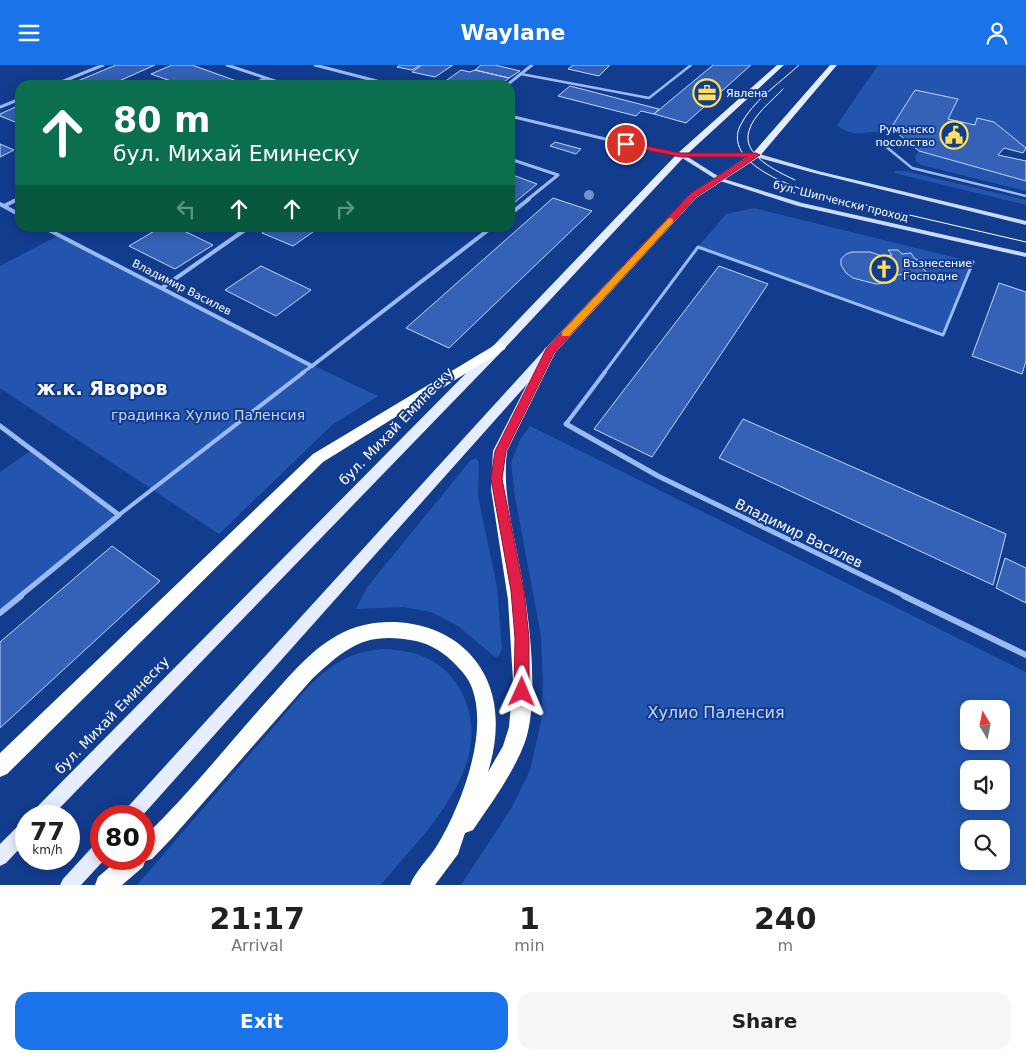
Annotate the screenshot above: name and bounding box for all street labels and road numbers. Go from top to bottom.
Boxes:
street label: бул. Шипченски проход [772,178,910,225]
street label: Владимир Василев [130,257,234,318]
street label: бул. Михай Еминеску [336,364,456,488]
street label: Владимир Василев [733,495,865,571]
street label: бул. Михай Еминеску [52,653,172,777]

